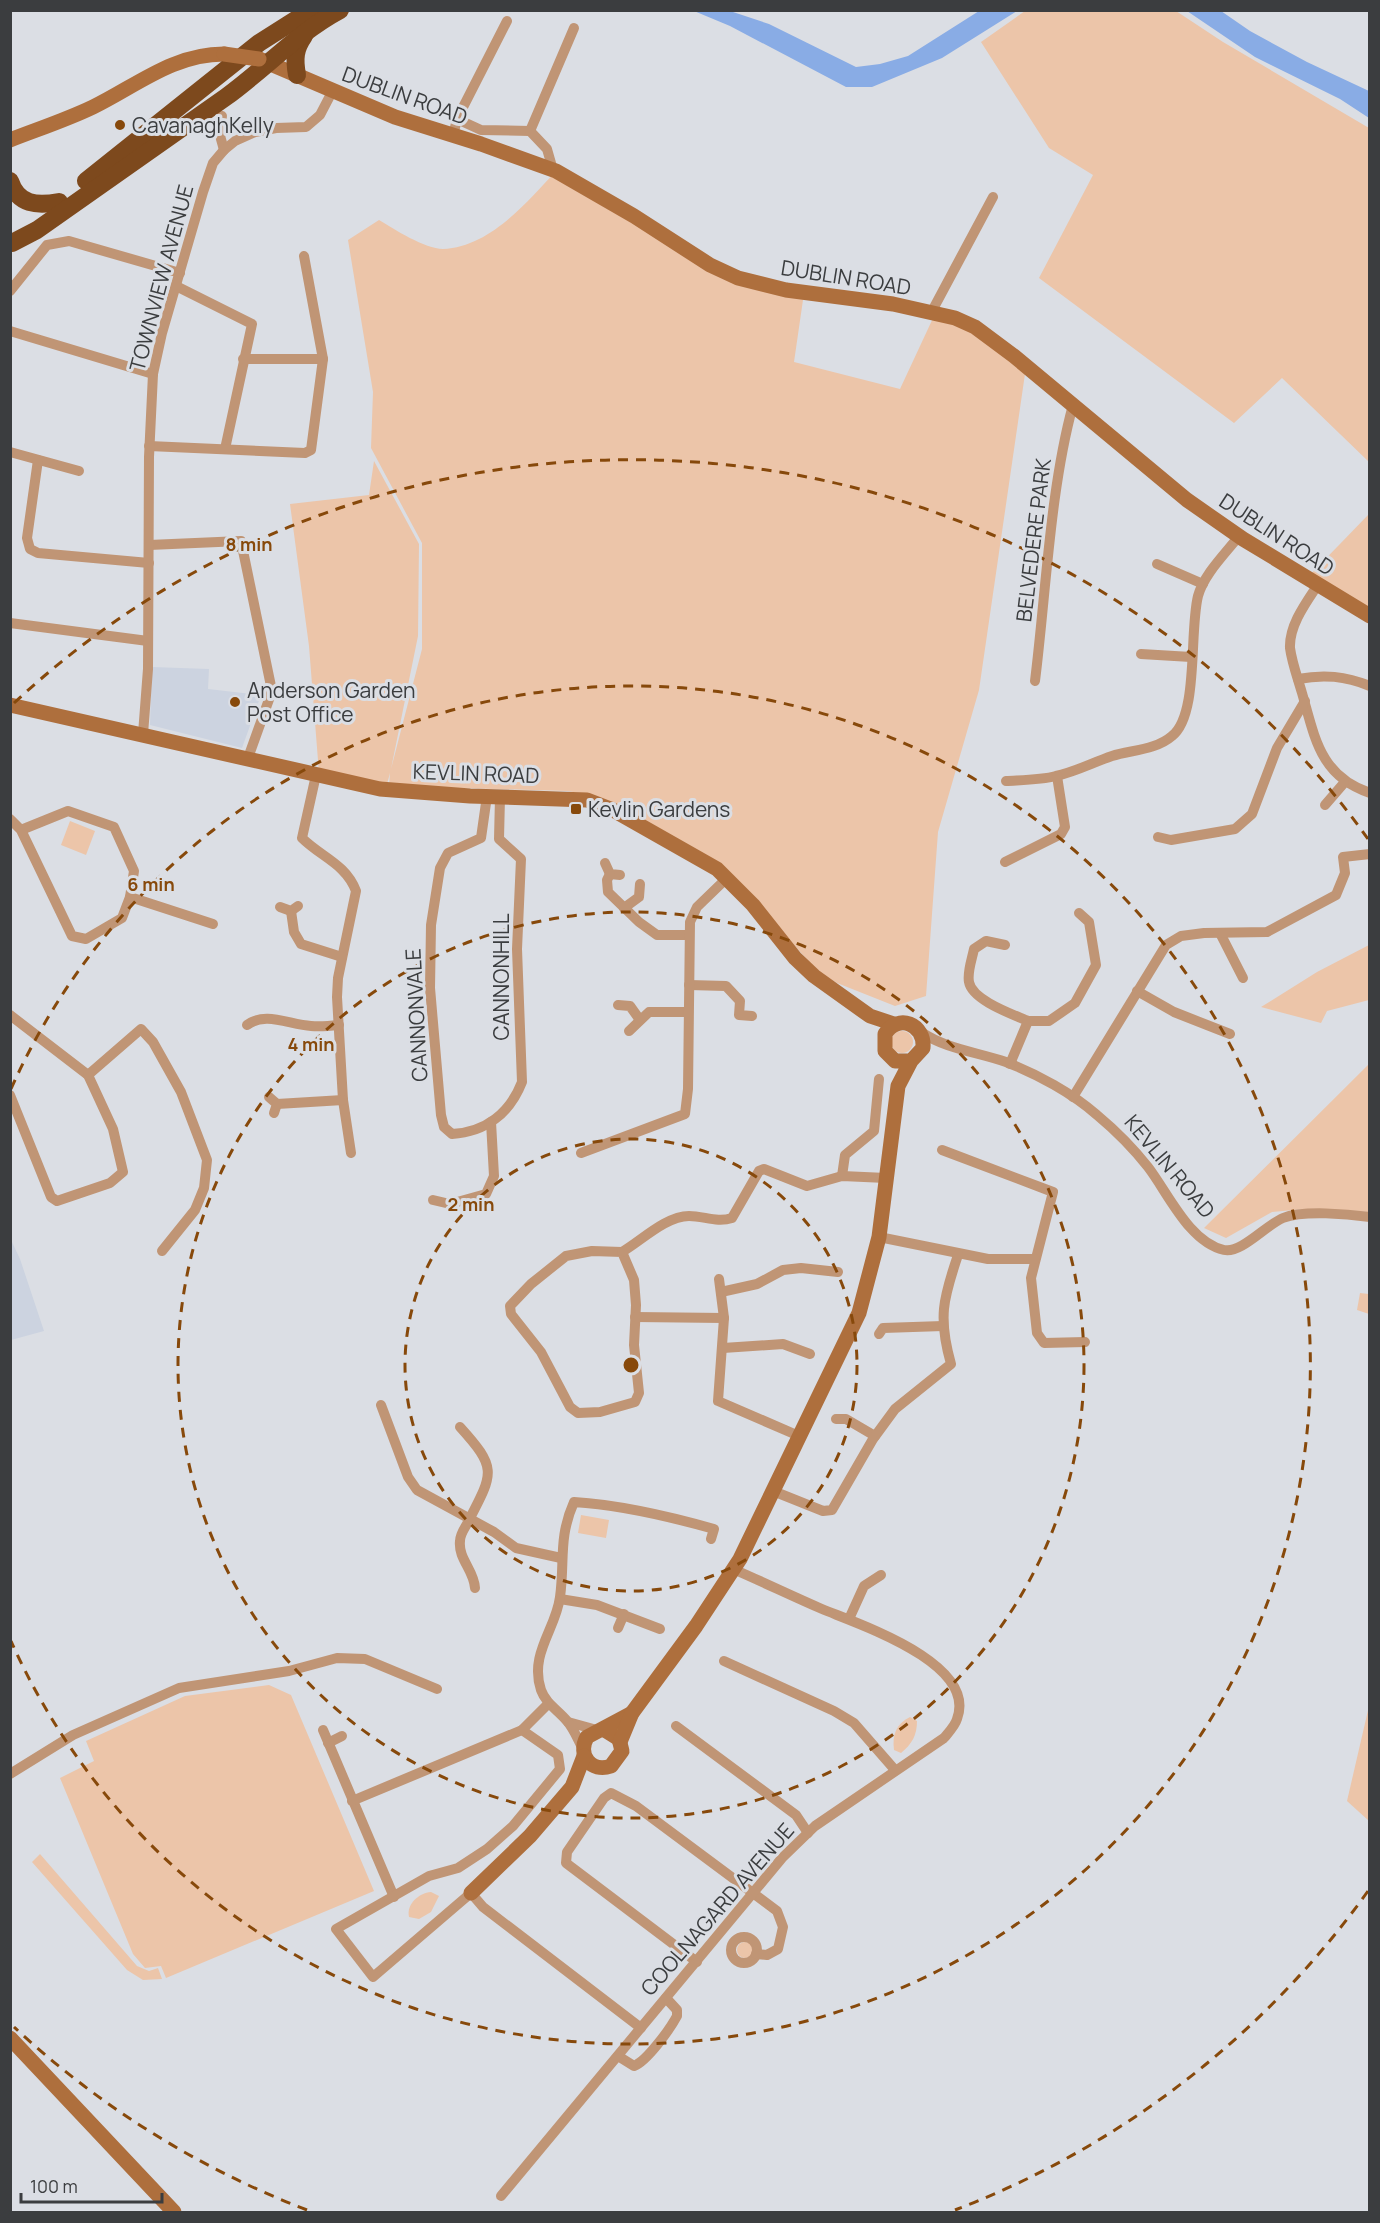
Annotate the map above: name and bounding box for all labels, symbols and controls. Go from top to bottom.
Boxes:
street label: DUBLIN ROAD [339,59,471,131]
place label: CavanaghKelly [132,111,274,139]
marker: CavanaghKelly [113,118,127,132]
street label: TOWNVIEW AVENUE [123,182,199,374]
street label: DUBLIN ROAD [779,253,913,301]
street label: BELVEDERE PARK [1009,456,1057,623]
street label: DUBLIN ROAD [1214,486,1340,582]
text: 8 min [225,532,273,556]
place label: Anderson Garden Post Office [247,676,415,728]
marker: Anderson Garden Post Office [228,695,242,709]
street label: KEVLIN ROAD [412,757,540,789]
place label: Kevlin Gardens [588,795,730,823]
marker: Kevlin Gardens [569,802,583,816]
text: 6 min [127,872,175,896]
street label: CANNONHILL [487,913,515,1040]
street label: CANNONVALE [399,948,433,1082]
text: 4 min [287,1032,335,1056]
street label: KEVLIN ROAD [1119,1108,1221,1224]
text: 2 min [448,1192,494,1216]
centre of rings [621,1355,641,1375]
street label: COOLNAGARD AVENUE [634,1817,800,2001]
scale bar [21,2166,162,2204]
text: 100 m [30,2174,78,2198]

